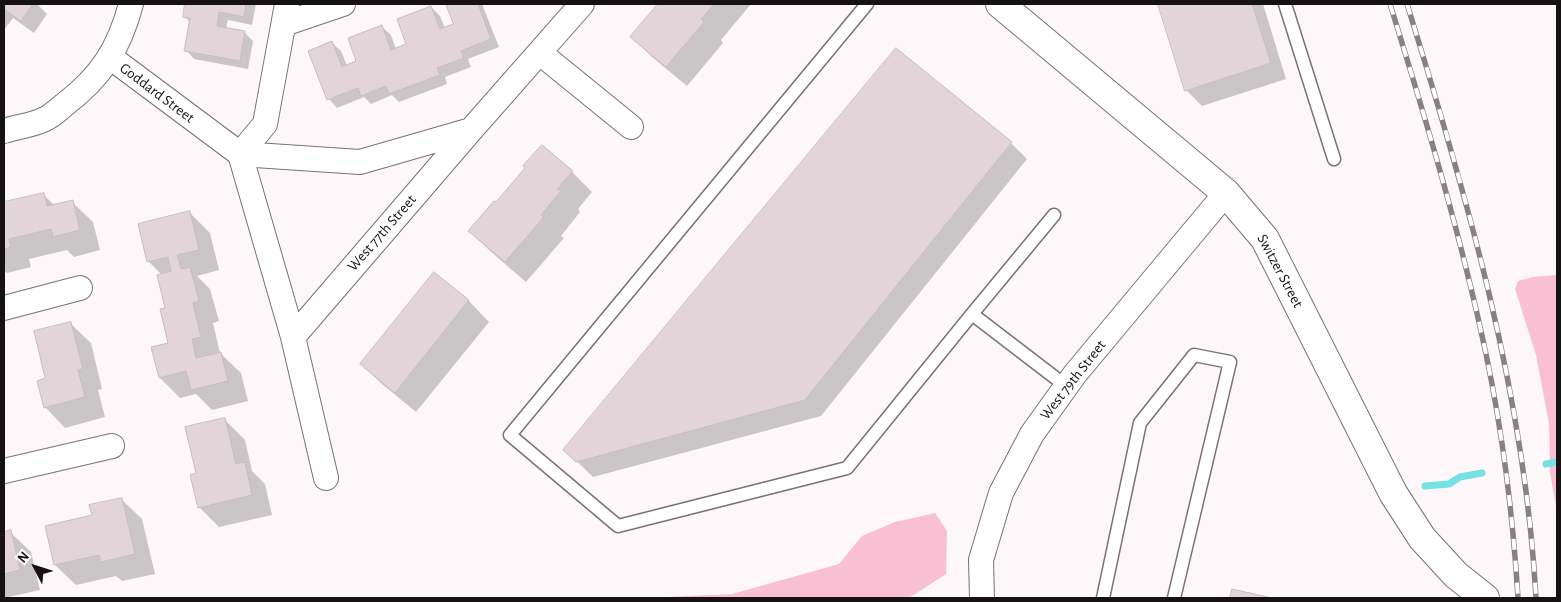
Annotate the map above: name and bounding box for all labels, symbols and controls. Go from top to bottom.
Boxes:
street label: Goddard Street [116,59,198,127]
street label: West 77th Street [344,191,420,275]
street label: Switzer Street [1253,231,1307,311]
street label: West 79th Street [1036,337,1110,423]
north arrow [10,542,60,592]
text: N [15,549,32,566]

